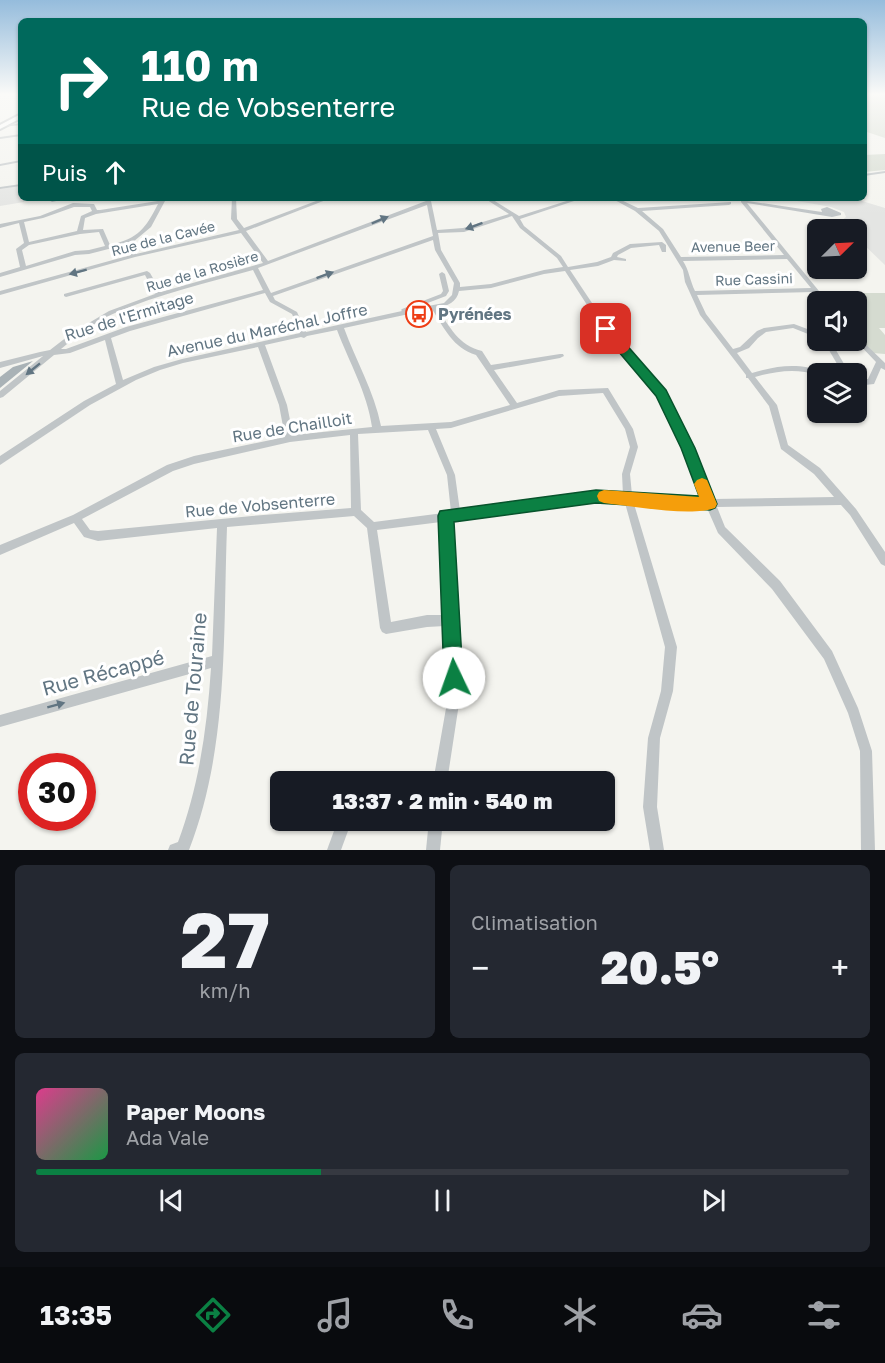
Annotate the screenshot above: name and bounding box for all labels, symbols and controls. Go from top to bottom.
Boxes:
text: 110 m [141,40,259,90]
icon: right [42,42,120,120]
text: Rue de Vobsenterre [141,91,395,123]
icon: ahead [99,156,132,189]
text: Puis [42,159,87,186]
one-way arrow [371,215,389,225]
street label: Rue de la Cavée [109,217,217,259]
north arrow [807,219,867,279]
map controls [807,219,867,423]
one-way arrow [465,222,483,232]
street label: Avenue Beer [691,237,776,255]
street label: Rue de la Rosière [144,247,260,295]
one-way arrow [69,268,87,277]
street label: Rue Cassini [715,269,793,289]
one-way arrow [316,270,334,279]
street label: Rue de l'Ermitage [62,287,196,345]
button: sound [807,291,867,351]
street label: Avenue du Maréchal Joffre [165,299,369,361]
bus stop icon: Pyrénées [404,299,434,329]
pin [580,303,631,354]
place label: Pyrénées [438,304,512,324]
icon: arrive [589,312,622,345]
one-way arrow [25,362,41,375]
button: layers [807,363,867,423]
street label: Rue de Chailloit [231,408,353,446]
street label: Rue de Vobsenterre [184,488,336,522]
street label: Rue de Touraine [173,611,211,767]
street label: Rue Récappé [39,644,167,700]
position arrow [422,646,486,710]
one-way arrow [47,699,65,709]
speed limit sign: 30 [18,753,96,831]
text: 13:37 · 2 min · 540 m [332,787,553,814]
text: 27 [180,892,270,985]
text: Climatisation [471,910,598,934]
text: 20.5° [601,940,719,994]
text: − [471,948,489,987]
text: + [831,948,849,987]
text: km/h [200,978,250,1002]
text: Paper Moons [126,1098,265,1125]
text: Ada Vale [126,1125,209,1149]
icon: previous [155,1184,188,1217]
icon: pause [426,1184,459,1217]
icon: next [697,1184,730,1217]
icon: directions [192,1294,234,1336]
icon: music [314,1294,356,1336]
icon: phone [436,1294,478,1336]
icon: climate [559,1294,601,1336]
icon: car [681,1294,723,1336]
icon: filters [803,1294,845,1336]
text: 13:35 [40,1299,112,1331]

